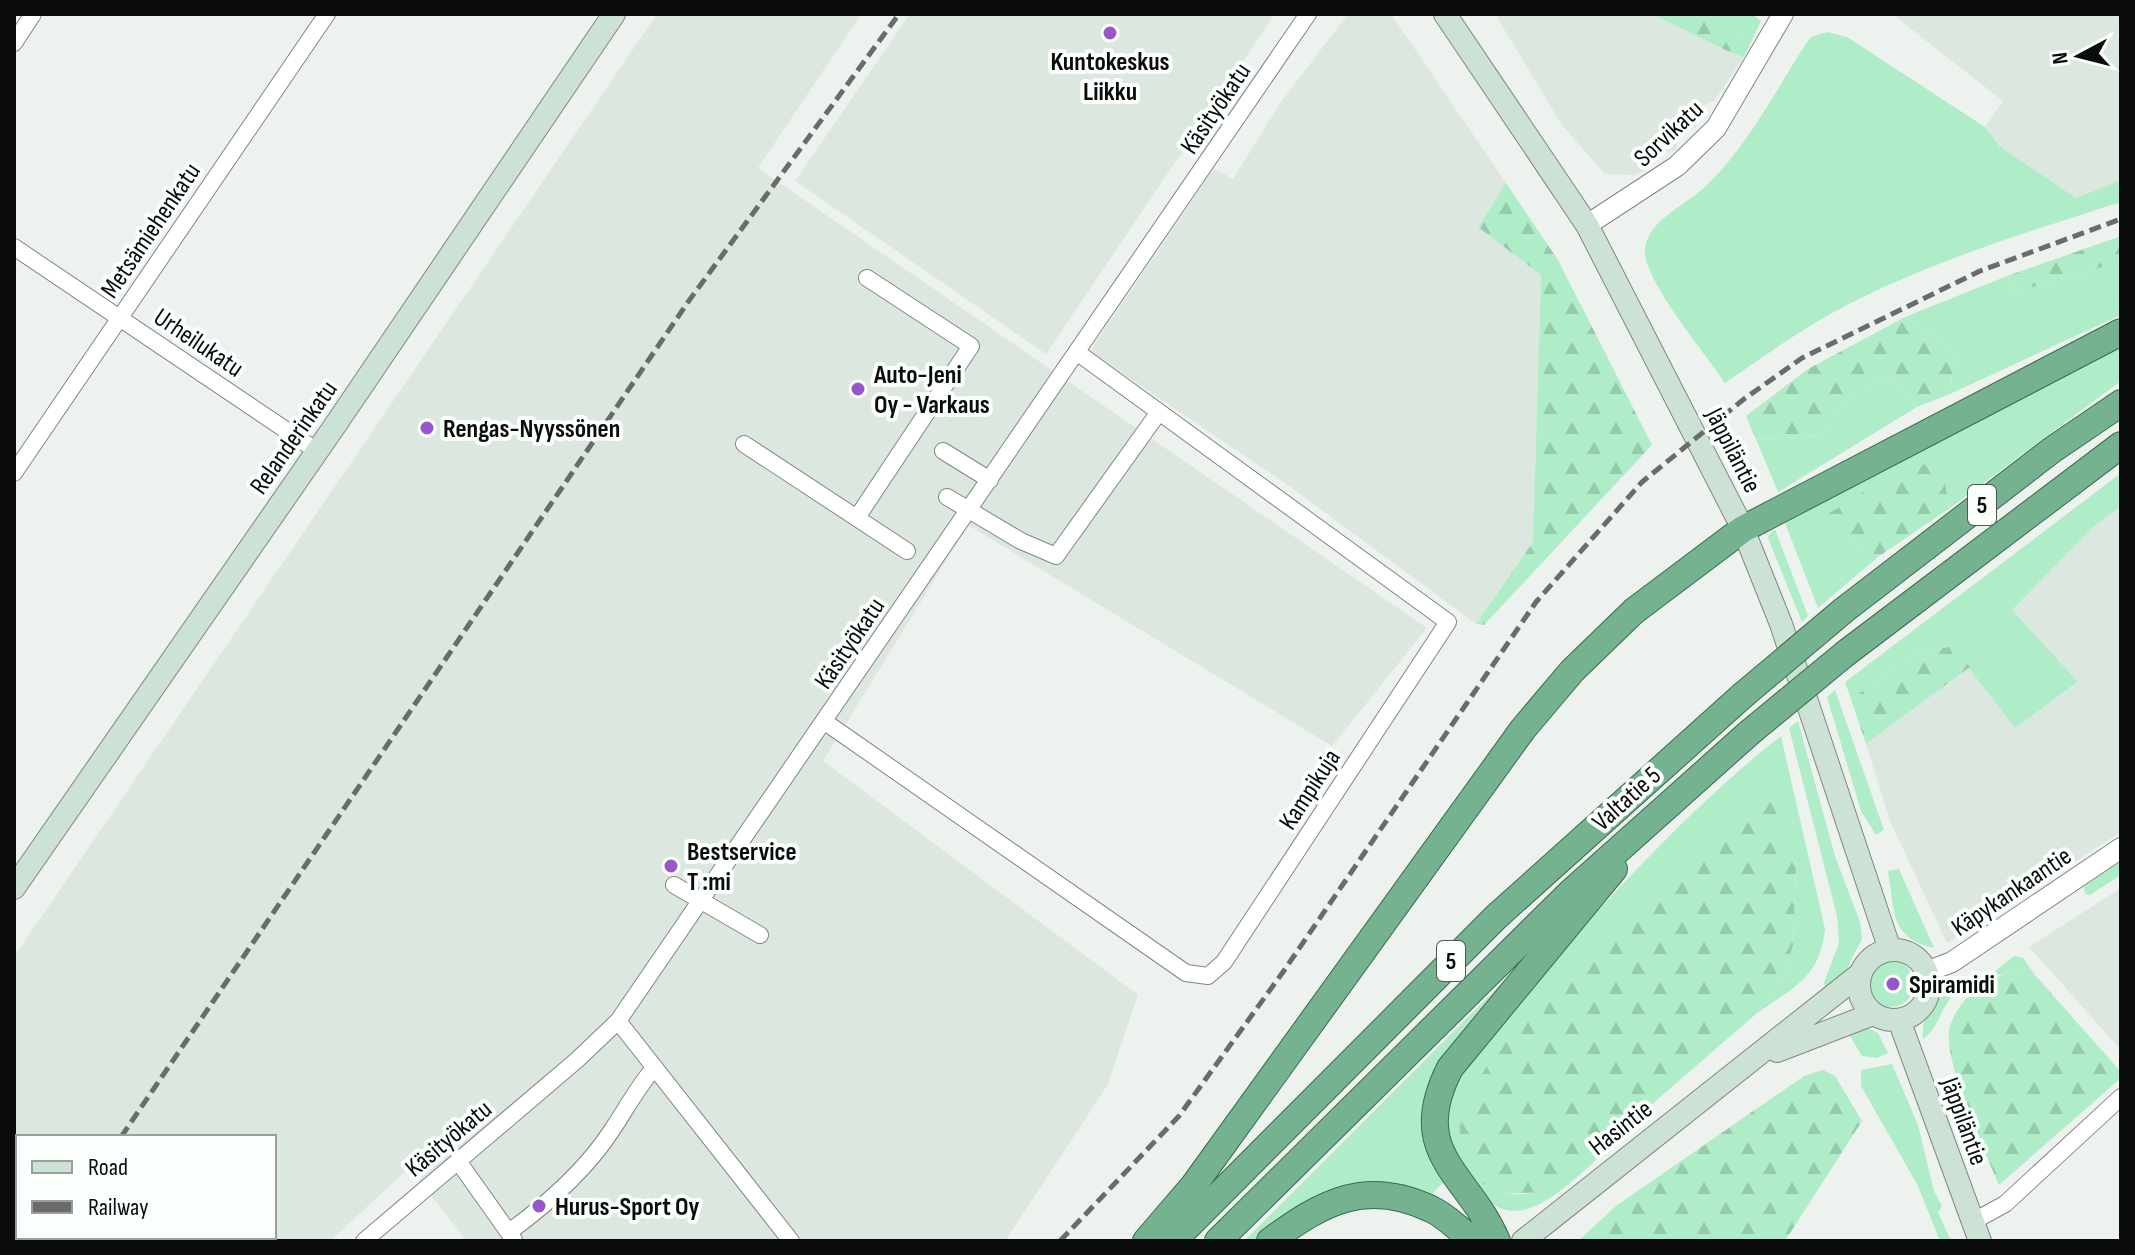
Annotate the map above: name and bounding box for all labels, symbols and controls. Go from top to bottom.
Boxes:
north arrow [2039,16,2119,96]
marker: Kuntokeskus Liikku [1101,24,1119,42]
place label: Kuntokeskus Liikku [1050,47,1170,108]
text: N [2047,51,2075,66]
street label: Käsityökatu [1175,57,1258,160]
street label: Sorvikatu [1628,94,1710,174]
street label: Metsämiehenkatu [95,157,208,304]
street label: Urheilukatu [148,302,249,384]
place label: Auto-Jeni Oy - Varkaus [873,360,990,421]
street label: Relanderinkatu [244,375,345,501]
marker: Auto-Jeni Oy - Varkaus [849,380,867,398]
street label: Jäppiläntie [1698,402,1767,498]
place label: Rengas-Nyyssönen [443,414,620,445]
marker: Rengas-Nyyssönen [418,419,436,437]
road number: 5 [1968,485,1996,525]
street label: Käsityökatu [809,592,892,695]
street label: Kampikuja [1273,744,1348,836]
street label: Valtatie 5 [1586,760,1668,838]
place label: Bestservice T :mi [687,837,797,898]
street label: Käpykankaantie [1946,841,2078,944]
marker: Bestservice T :mi [662,857,680,875]
road number: 5 [1437,941,1465,981]
place label: Spiramidi [1909,970,1995,1001]
marker: Spiramidi [1884,975,1902,993]
street label: Jäppiläntie [1933,1072,1994,1170]
street label: Käsityökatu [399,1094,498,1184]
street label: Hasintie [1583,1094,1659,1163]
legend [16,1135,276,1239]
text: Road [88,1153,128,1182]
place label: Hurus-Sport Oy [555,1192,699,1223]
text: Railway [88,1193,148,1222]
marker: Hurus-Sport Oy [530,1197,548,1215]

